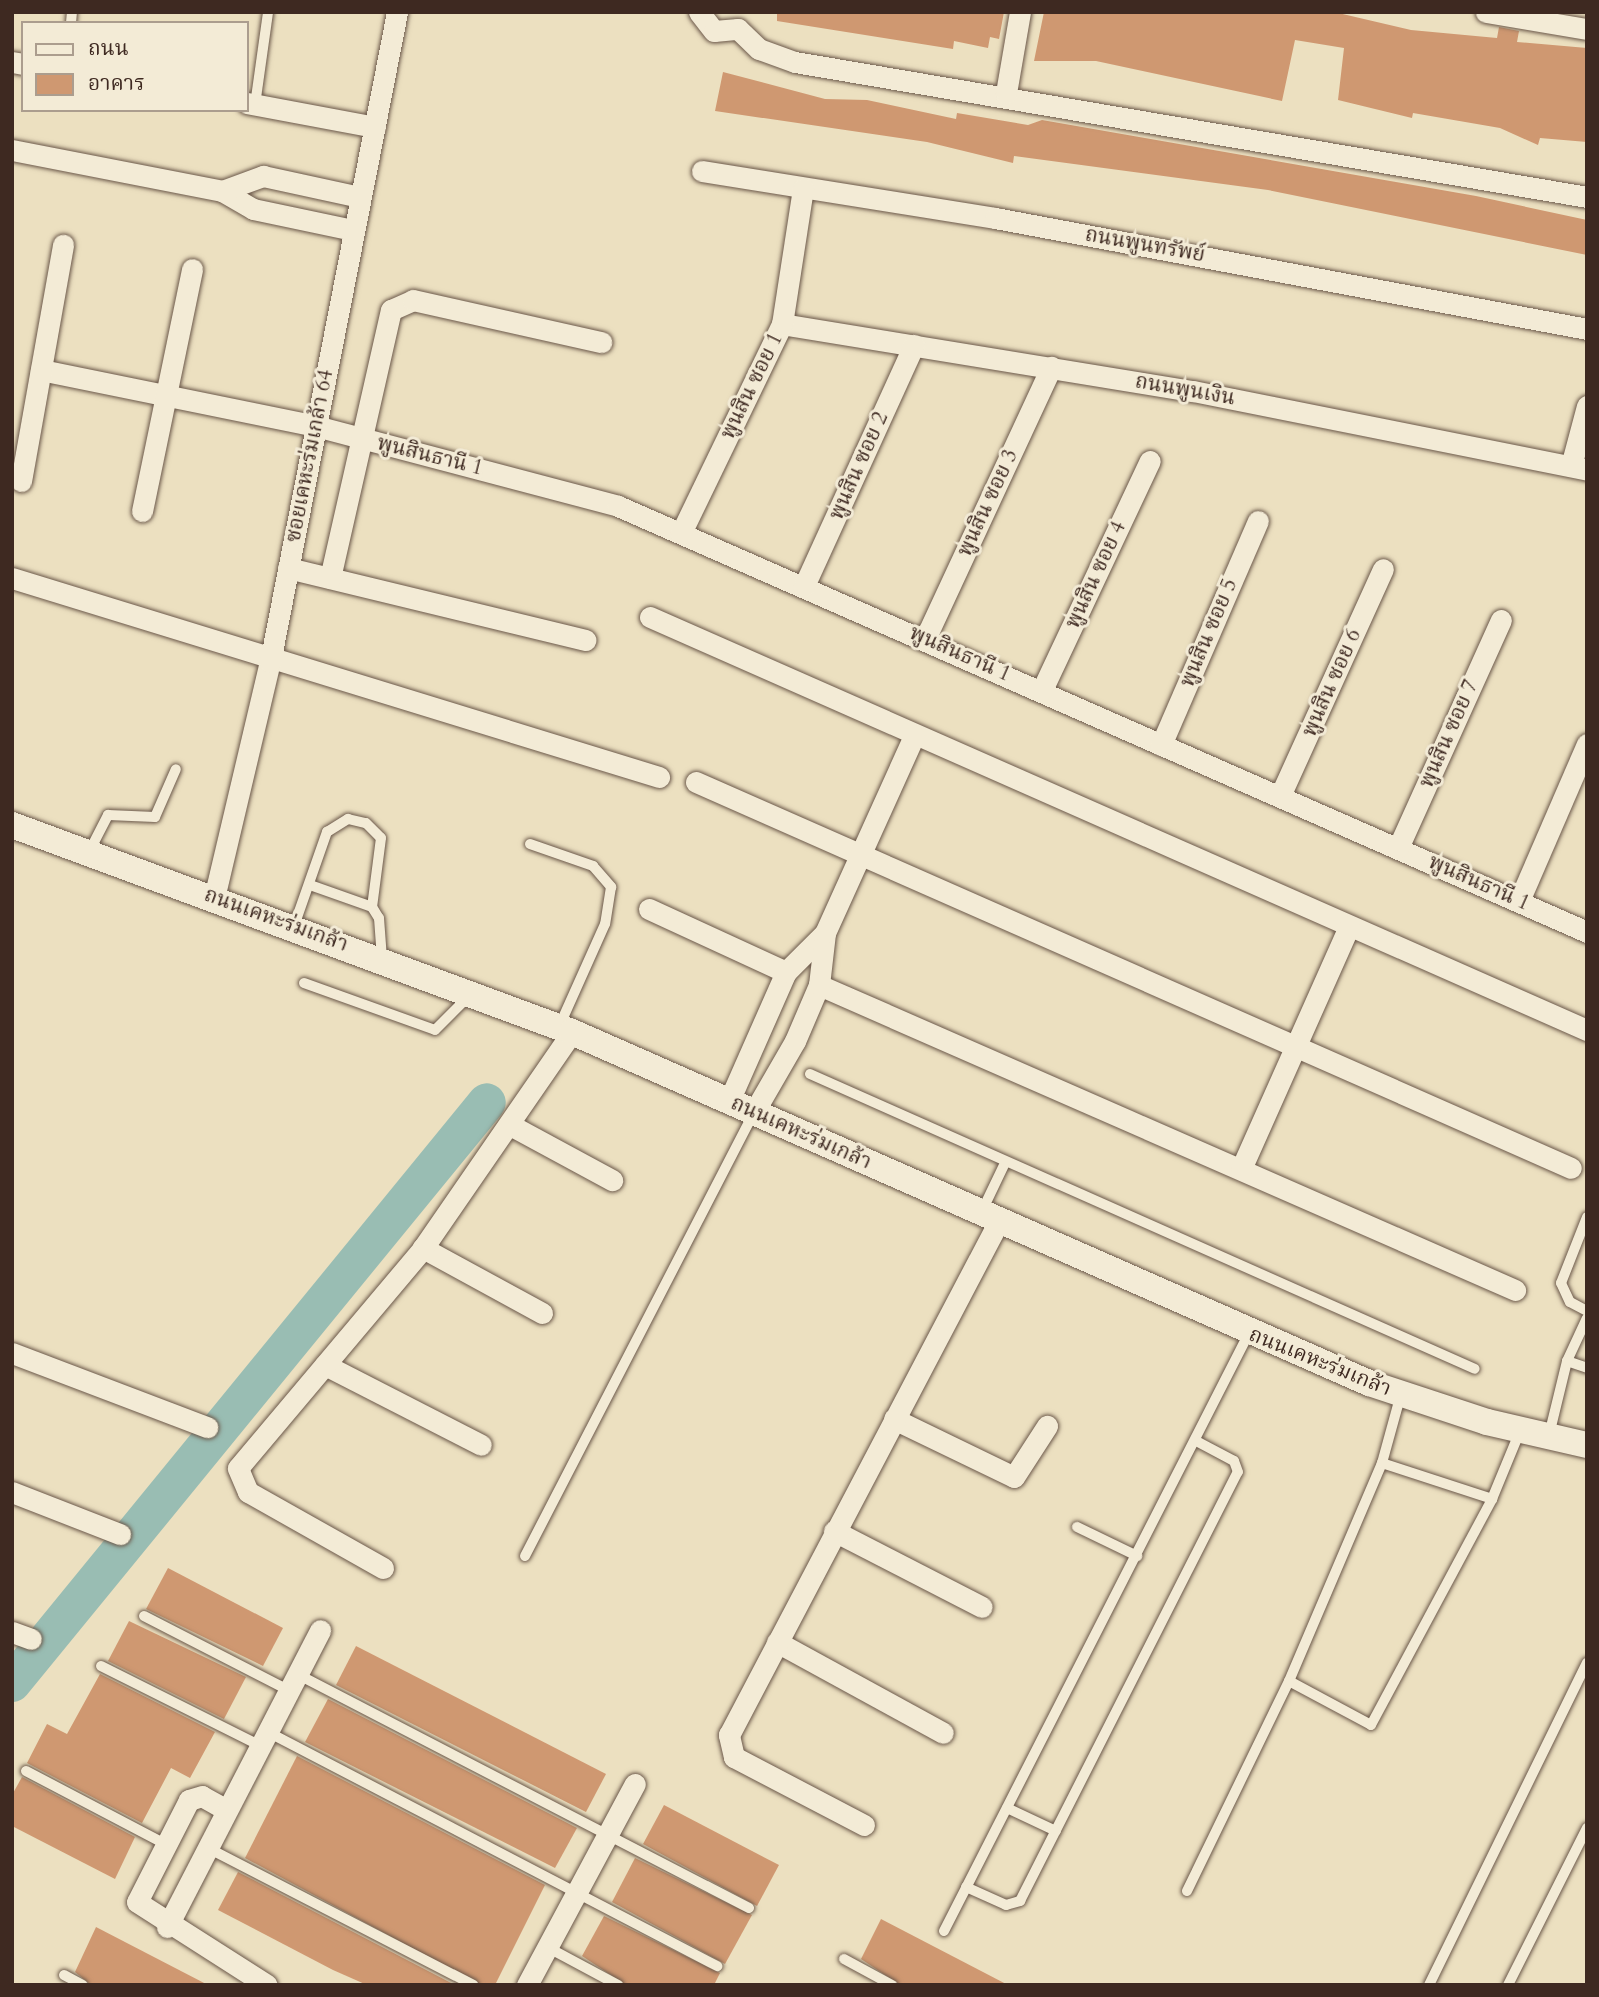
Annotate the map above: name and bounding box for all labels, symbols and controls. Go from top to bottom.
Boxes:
legend [21,21,248,112]
text: ถนน [88,34,129,63]
text: อาคาร [88,69,145,98]
street label: ถนนพูนทรัพย์ [1083,222,1207,268]
street label: พูนสิน ซอย 1 [715,329,789,443]
street label: ซอยเคหะร่มเกล้า 64 [281,367,339,545]
street label: ถนนพูนเงิน [1133,369,1237,411]
street label: พูนสิน ซอย 2 [824,408,894,524]
street label: พูนสินธานี 1 [374,431,486,481]
street label: พูนสิน ซอย 3 [952,445,1024,561]
street label: พูนสิน ซอย 4 [1060,517,1132,633]
street label: พูนสิน ซอย 5 [1175,575,1243,691]
street label: พูนสินธานี 1 [905,620,1015,688]
street label: พูนสิน ซอย 6 [1297,625,1367,741]
street label: พูนสิน ซอย 7 [1414,676,1484,792]
street label: พูนสินธานี 1 [1424,849,1534,917]
street label: ถนนเคหะร่มเกล้า [201,882,351,958]
street label: ถนนเคหะร่มเกล้า [727,1091,875,1175]
street label: ถนนเคหะร่มเกล้า [1245,1322,1395,1402]

